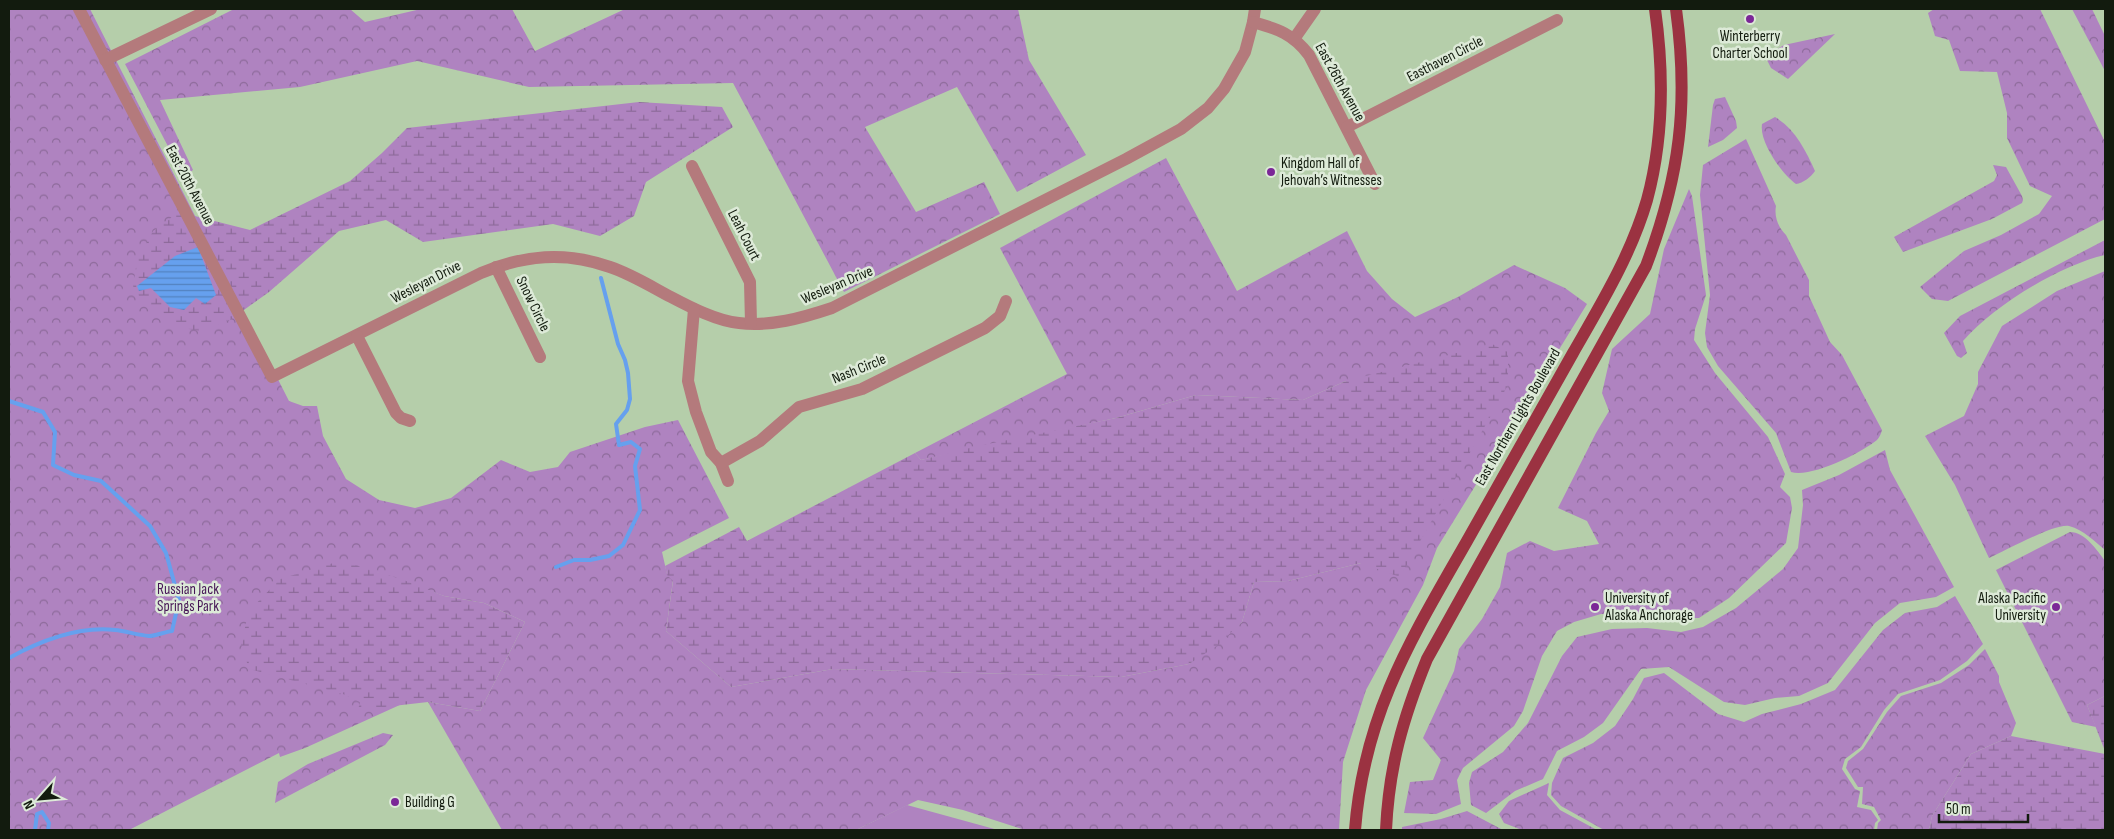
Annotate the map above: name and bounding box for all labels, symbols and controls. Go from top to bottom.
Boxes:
marker: Winterberry Charter School [1744,13,1756,25]
place label: Winterberry Charter School [1712,27,1788,63]
street label: Easthaven Circle [1404,32,1486,86]
street label: East 26th Avenue [1311,39,1369,125]
street label: East 20th Avenue [161,142,219,228]
place label: Kingdom Hall of Jehovah’s Witnesses [1280,154,1382,190]
marker: Kingdom Hall of Jehovah’s Witnesses [1265,166,1277,178]
street label: Leah Court [723,206,765,264]
street label: Wesleyan Drive [388,256,464,308]
street label: Wesleyan Drive [798,261,876,309]
street label: Snow Circle [512,273,554,335]
street label: East Northern Lights Boulevard [1471,345,1565,489]
street label: Nash Circle [829,350,889,388]
park label: Russian Jack Springs Park [157,580,219,616]
place label: University of Alaska Anchorage [1604,589,1693,625]
place label: Alaska Pacific University [1977,589,2046,625]
marker: University of Alaska Anchorage [1589,601,1601,613]
marker: Alaska Pacific University [2050,601,2062,613]
north arrow [15,774,65,824]
scale bar [1939,792,2028,824]
place label: Building G [405,793,455,812]
marker: Building G [389,796,401,808]
text: N [20,797,38,812]
text: 50 m [1946,800,1971,819]

